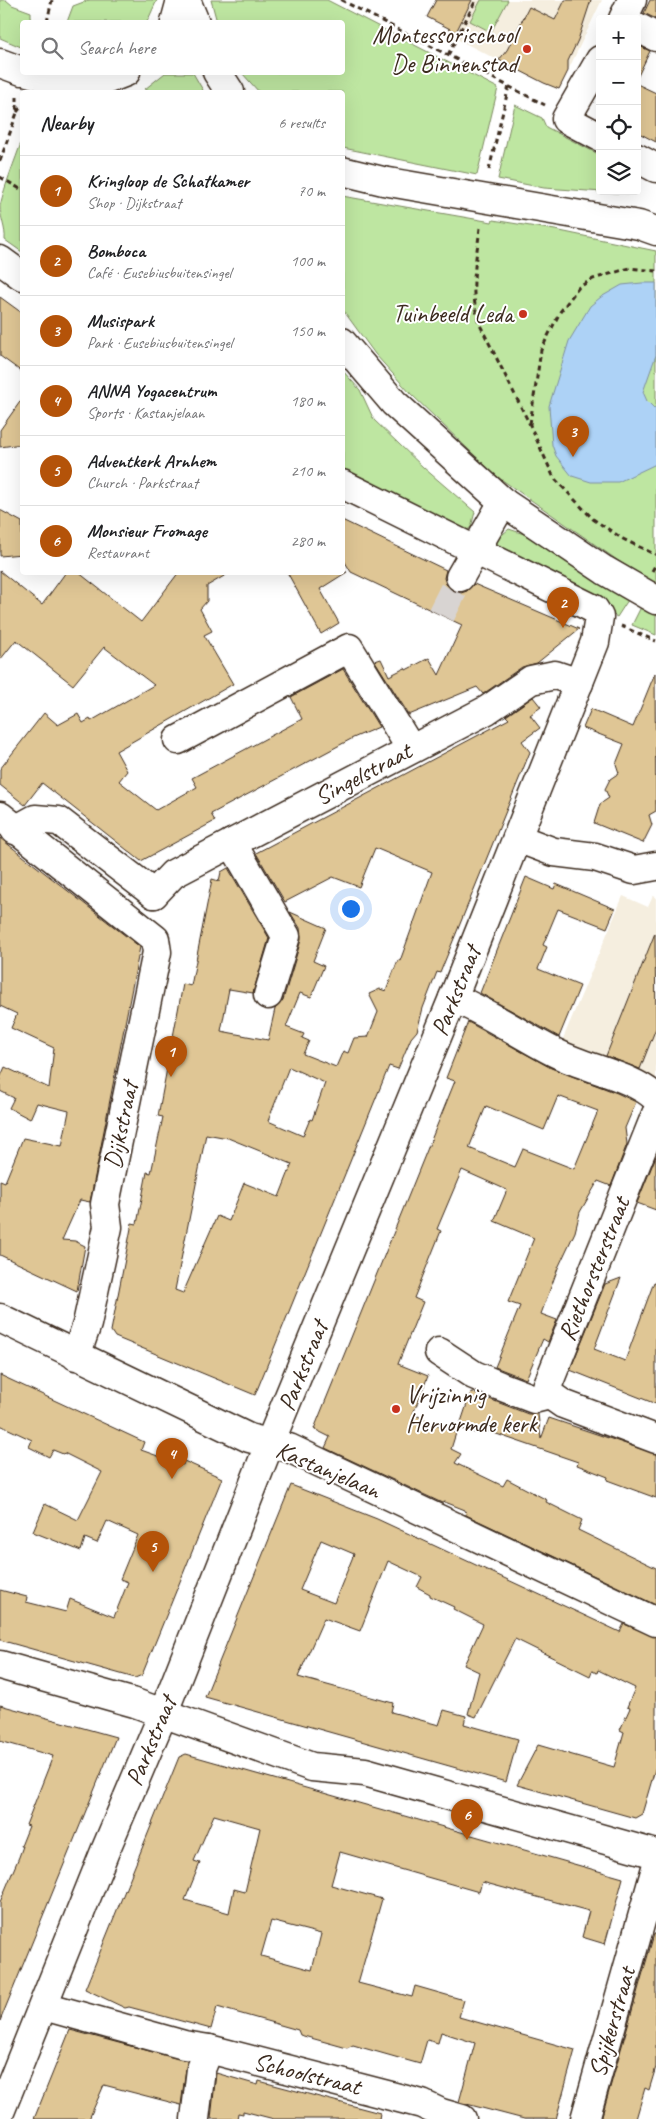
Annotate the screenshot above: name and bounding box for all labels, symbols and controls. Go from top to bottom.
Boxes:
map controls [596,15,641,195]
button: + [596,15,641,60]
place label: Montessorischool De Binnenstad [372,19,522,80]
search box [20,20,345,75]
icon: search [38,34,66,62]
text: Search here [78,36,155,60]
marker: Montessorischool De Binnenstad [521,43,533,55]
button: − [596,60,641,105]
button: locate [596,105,641,150]
text: Nearby [40,110,93,136]
text: 6 results [278,113,325,133]
button: layers [596,150,641,195]
text: Kringloop de Schatkamer [87,169,249,193]
text: 1 [52,181,60,201]
text: 70 m [298,181,325,201]
text: Shop · Dijkstraat [87,193,181,213]
text: Bomboca [87,239,145,263]
text: 2 [52,251,60,271]
text: 100 m [291,251,325,271]
text: Café · Eusebiusbuitensingel [87,263,231,283]
place label: Tuinbeeld Leda [393,298,516,330]
marker: Tuinbeeld Leda [517,308,529,320]
text: Musispark [87,309,154,333]
text: 3 [52,321,60,341]
text: 150 m [291,321,325,341]
text: Park · Eusebiusbuitensingel [87,333,232,353]
text: ANNA Yogacentrum [87,379,217,403]
text: 4 [52,391,60,411]
text: 180 m [291,391,325,411]
text: Sports · Kastanjelaan [87,403,204,423]
pin: 3 [557,416,589,457]
text: Adventkerk Arnhem [87,449,216,473]
text: 5 [53,461,59,481]
text: 210 m [291,461,325,481]
text: Church · Parkstraat [87,473,198,493]
text: Monsieur Fromage [87,519,207,543]
text: 6 [52,531,60,551]
text: 280 m [291,531,325,551]
text: Restaurant [87,543,149,563]
pin: 2 [547,587,579,628]
street label: Singelstraat [309,734,419,813]
your location [338,896,364,922]
street label: Parkstraat [424,938,490,1041]
pin: 1 [155,1036,187,1077]
street label: Dijkstraat [96,1075,147,1171]
street label: Riethorsterstraat [551,1190,638,1345]
street label: Parkstraat [271,1313,337,1416]
place label: Vrijzinnig Hervormde kerk [406,1379,539,1440]
marker: Vrijzinnig Hervormde kerk [390,1403,402,1415]
street label: Kastanjelaan [271,1434,387,1507]
pin: 4 [156,1438,188,1479]
pin: 5 [137,1531,169,1572]
street label: Parkstraat [118,1688,186,1791]
pin: 6 [451,1799,483,1840]
street label: Spijkerstraat [581,1961,644,2081]
street label: Schoolstraat [250,2045,366,2103]

